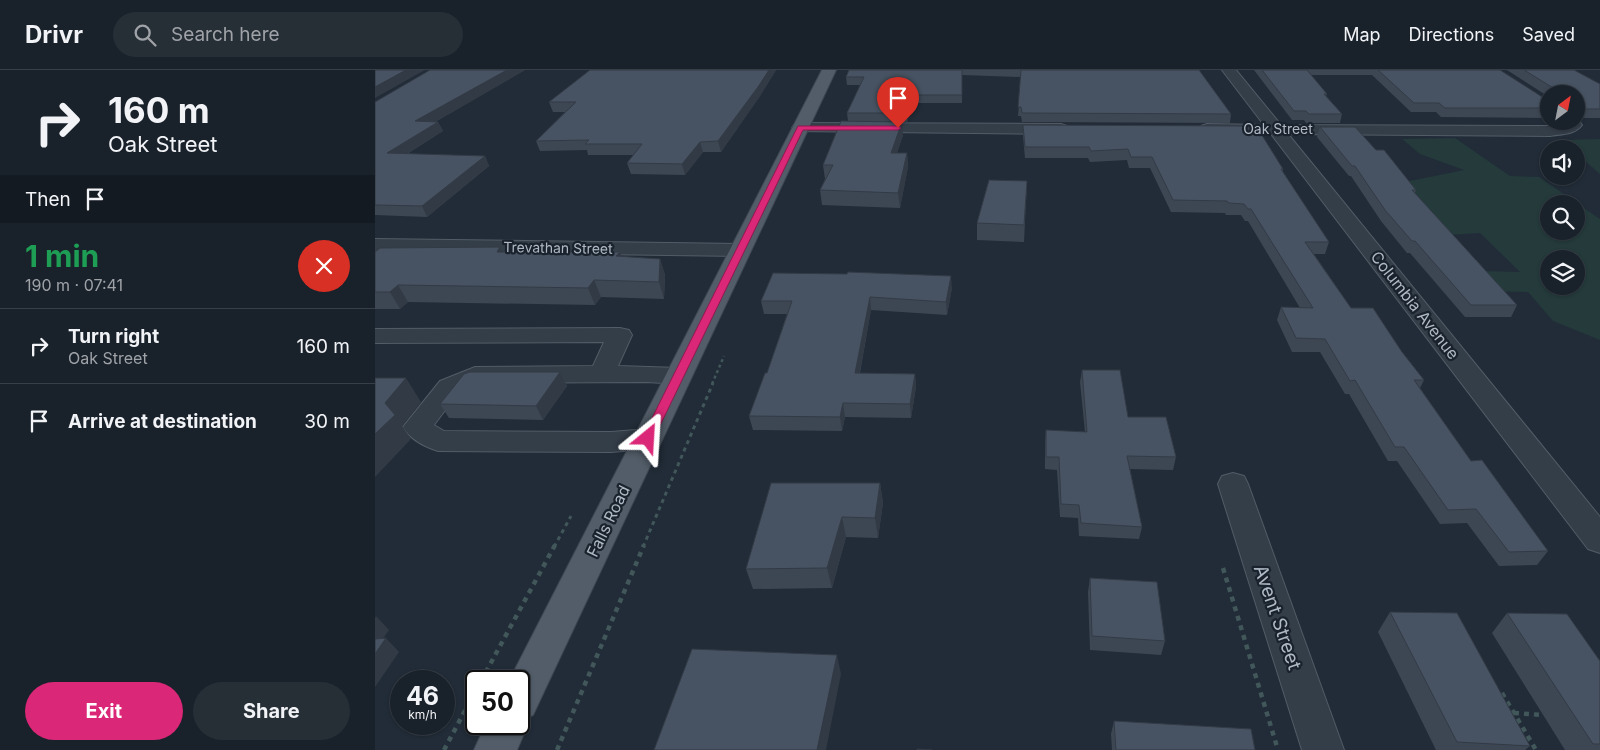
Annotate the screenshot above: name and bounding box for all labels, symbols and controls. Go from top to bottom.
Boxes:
search box [113,12,463,57]
text: Drivr [25,20,83,49]
icon: search [131,21,159,49]
text: Search here [171,23,280,46]
text: Map [1343,24,1381,45]
text: Directions [1409,24,1494,45]
text: Saved [1522,24,1575,45]
pin [877,77,919,128]
icon: arrive [884,84,912,112]
north arrow [1540,85,1585,130]
map controls [1540,85,1585,295]
text: 160 m [108,89,210,131]
icon: right [25,90,90,155]
street label: Oak Street [1243,120,1313,137]
text: Oak Street [108,131,218,157]
button: sound [1540,140,1585,185]
icon: arrive [81,185,109,213]
text: Then [25,188,71,211]
button: search [1540,195,1585,240]
text: 1 min [25,238,99,274]
street label: Trevathan Street [503,238,613,257]
button: close [298,240,350,292]
street label: Columbia Avenue [1366,247,1464,363]
button: layers [1540,250,1585,295]
text: 190 m · 07:41 [25,275,123,295]
text: Turn right [68,325,159,348]
icon: right [25,332,53,360]
text: 160 m [297,335,350,358]
text: Oak Street [68,348,148,368]
icon: arrive [25,407,53,435]
text: Arrive at destination [68,410,257,433]
text: 30 m [304,410,350,433]
position arrow [621,411,673,463]
street label: Falls Road [582,482,634,560]
street label: Avent Street [1249,562,1306,673]
speed limit sign: 50 [465,670,530,735]
text: 46 [406,681,439,711]
button: Exit [25,682,183,740]
button: Share [193,682,350,740]
text: km/h [408,707,437,722]

